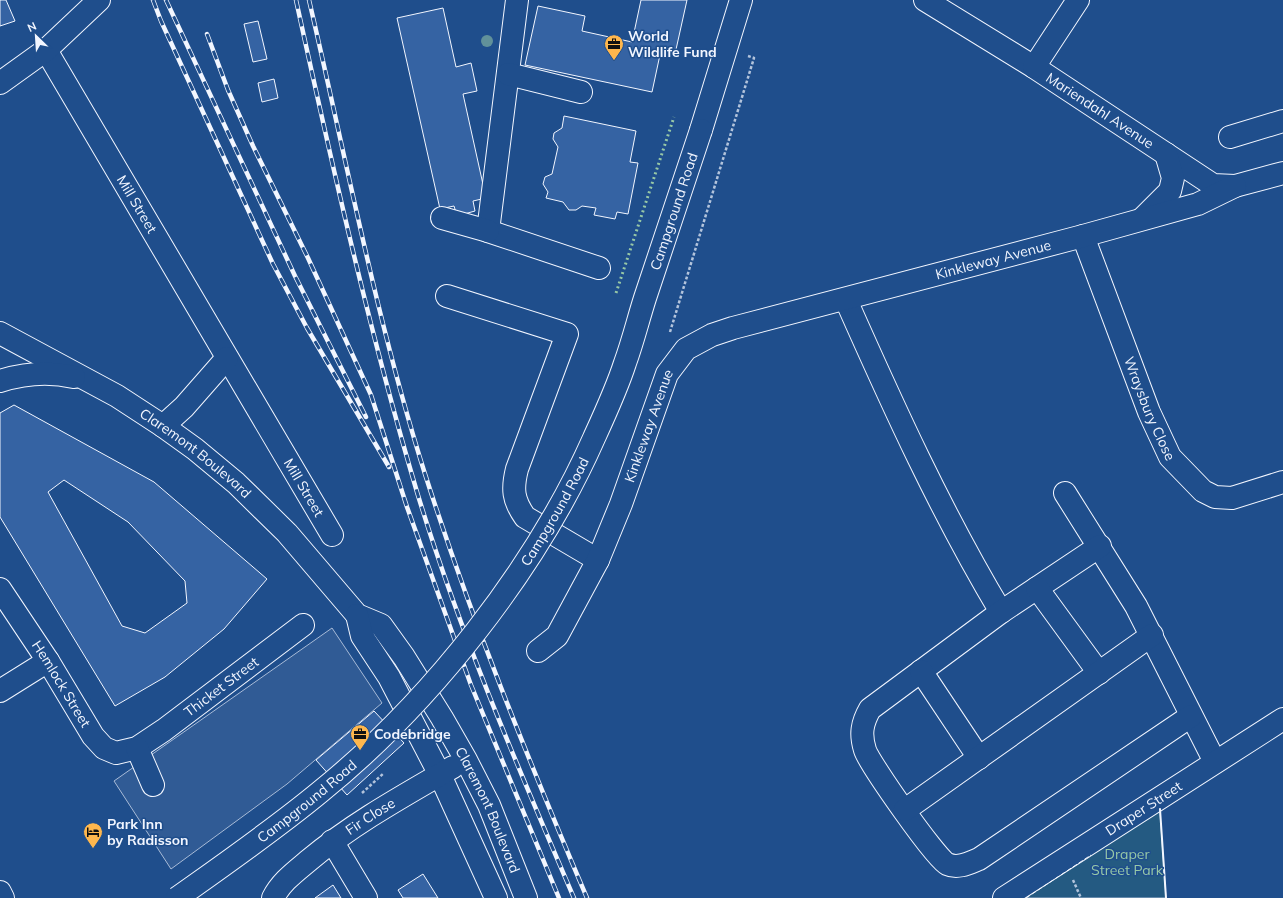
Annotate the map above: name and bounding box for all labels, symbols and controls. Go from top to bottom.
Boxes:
north arrow [16,16,56,56]
text: N [25,19,38,35]
place label: World Wildlife Fund [628,27,717,61]
office icon: World Wildlife Fund [603,33,625,61]
street label: Mariendahl Avenue [1043,68,1157,153]
street label: Campground Road [646,150,702,272]
street label: Mill Street [113,172,161,237]
street label: Kinkleway Avenue [933,236,1053,283]
street label: Wraysbury Close [1120,354,1179,463]
street label: Kinkleway Avenue [620,365,677,485]
street label: Claremont Boulevard [136,404,255,502]
street label: Campground Road [517,454,593,570]
street label: Mill Street [280,455,328,520]
street label: Hemlock Street [28,637,95,731]
street label: Thicket Street [180,653,262,721]
office icon: Codebridge [349,723,371,751]
place label: Codebridge [374,725,451,743]
street label: Claremont Boulevard [451,744,524,876]
street label: Campground Road [254,756,360,847]
street label: Draper Street [1102,777,1185,840]
street label: Fir Close [342,794,398,839]
place label: Park Inn by Radisson [107,815,189,849]
hotel icon: Park Inn by Radisson [82,821,104,849]
park label: Draper Street Park [1091,845,1164,879]

